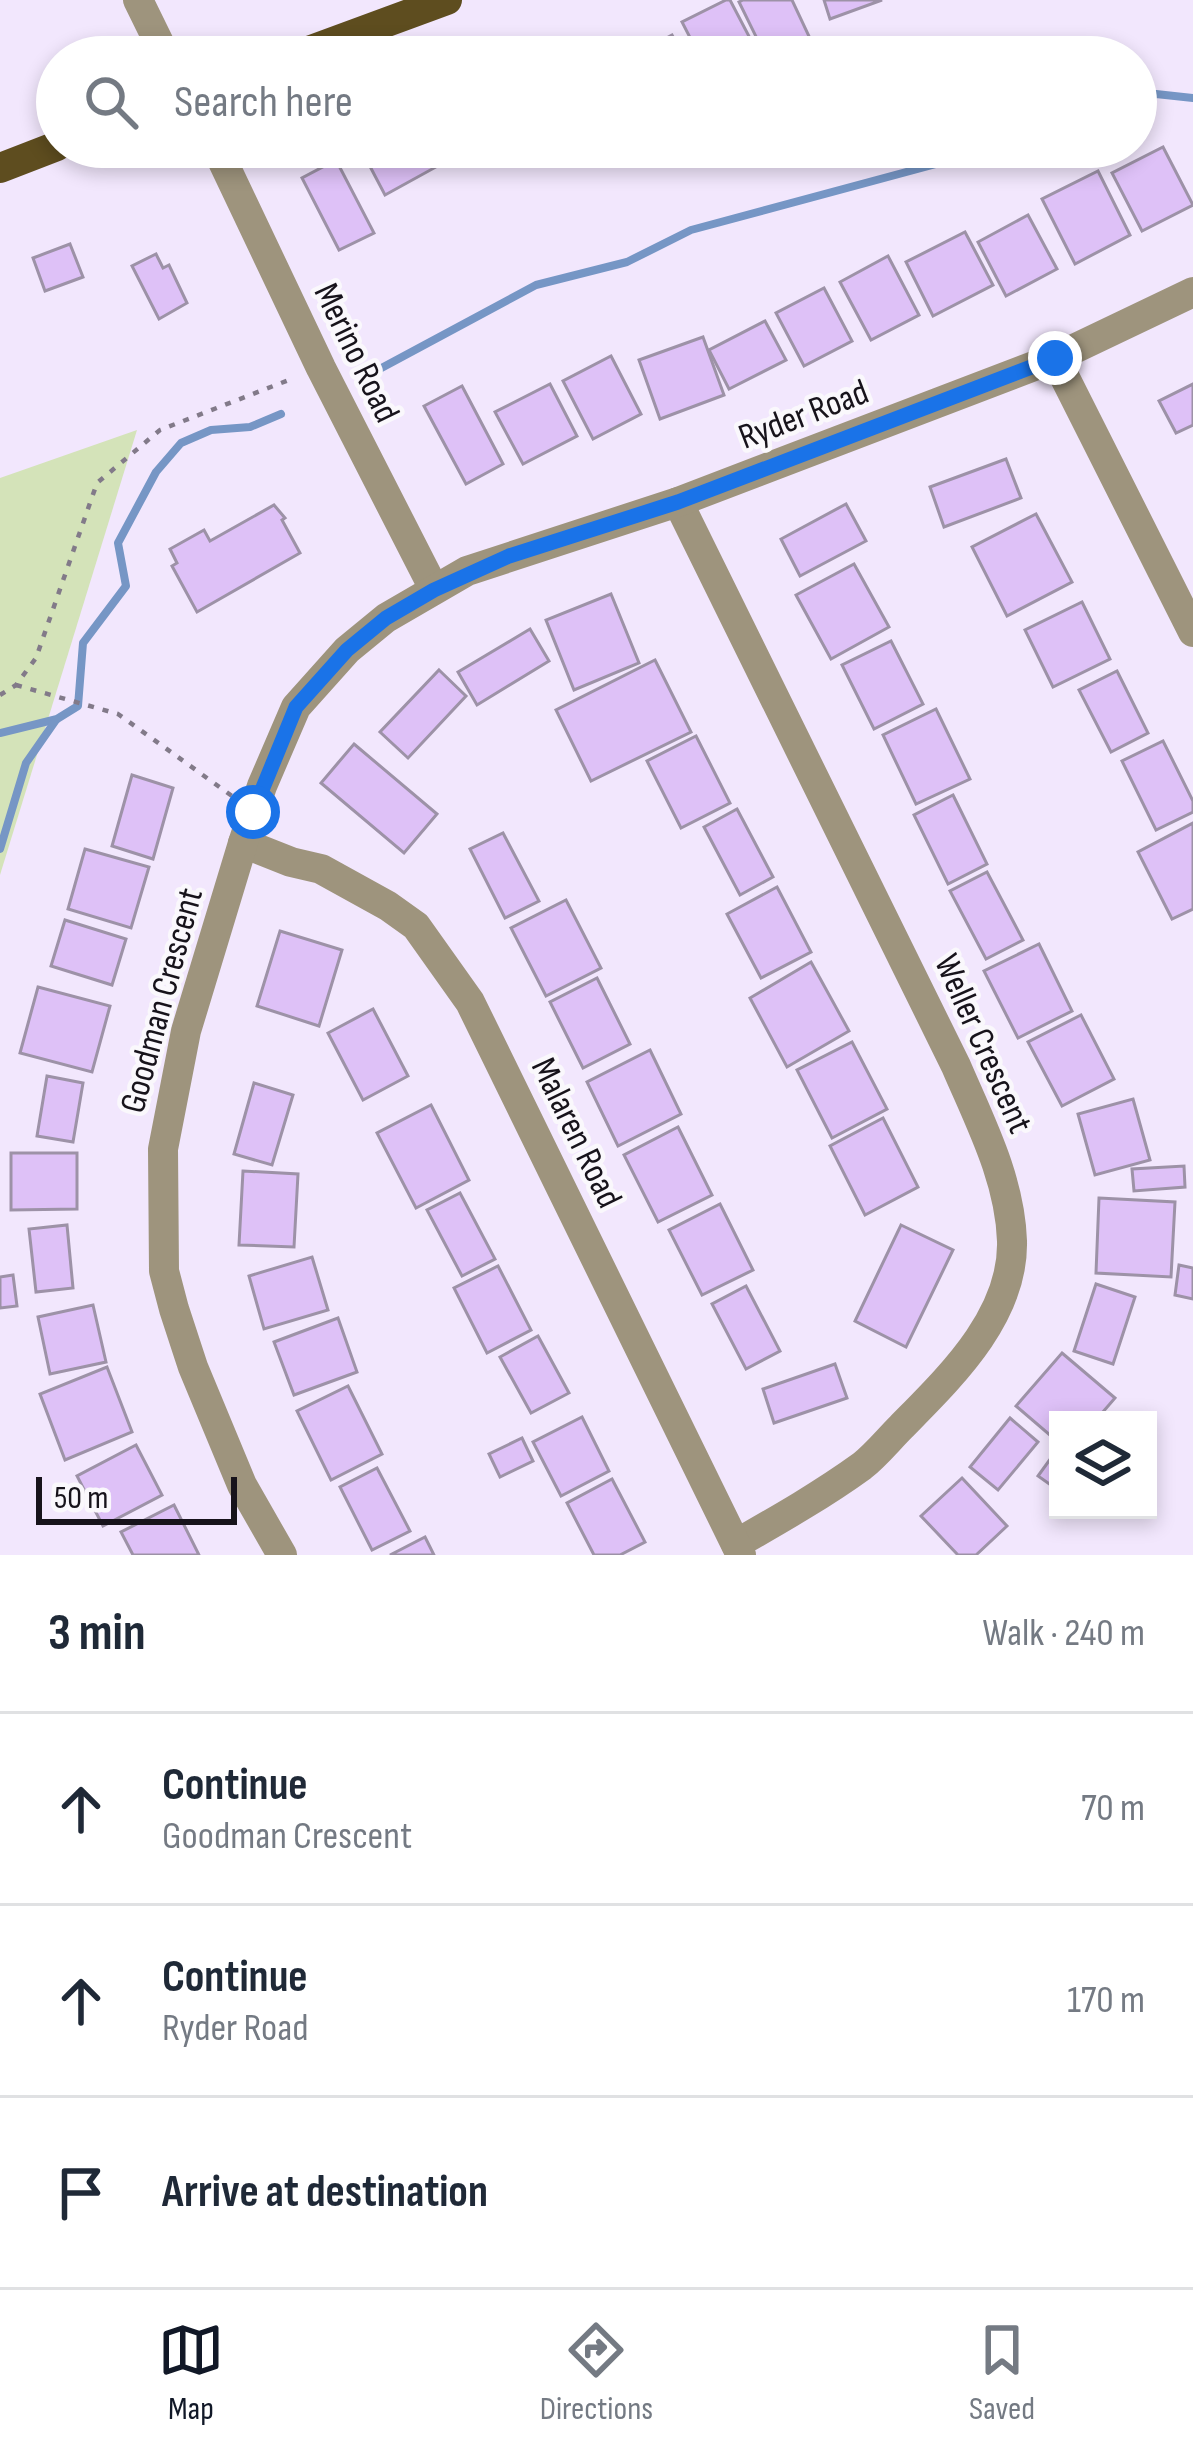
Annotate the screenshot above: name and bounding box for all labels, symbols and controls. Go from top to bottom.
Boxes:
search box [36,36,1157,168]
icon: search [78,69,144,135]
text: Search here [174,75,353,130]
street label: Merino Road [304,277,408,429]
route end [1028,331,1082,385]
street label: Ryder Road [733,371,875,460]
route start [226,785,280,839]
street label: Goodman Crescent [112,884,213,1118]
street label: Weller Crescent [924,948,1041,1140]
street label: Malaren Road [521,1051,630,1215]
map controls [1049,1411,1157,1519]
button: layers [1049,1411,1157,1519]
scale bar [36,1471,237,1524]
text: 50 m [54,1478,108,1518]
text: 3 min [48,1603,146,1664]
text: Walk · 240 m [983,1610,1145,1657]
text: Continue [162,1758,308,1813]
icon: ahead [48,1776,114,1842]
text: 70 m [1081,1785,1145,1832]
text: Goodman Crescent [162,1813,412,1860]
text: Continue [162,1950,308,2005]
icon: ahead [48,1968,114,2034]
text: 170 m [1067,1977,1145,2024]
text: Ryder Road [162,2005,308,2052]
icon: arrive [48,2160,114,2226]
text: Arrive at destination [162,2165,488,2220]
tab: Map [158,2317,224,2429]
tab: Directions [540,2317,653,2429]
tab: Saved [969,2317,1035,2429]

